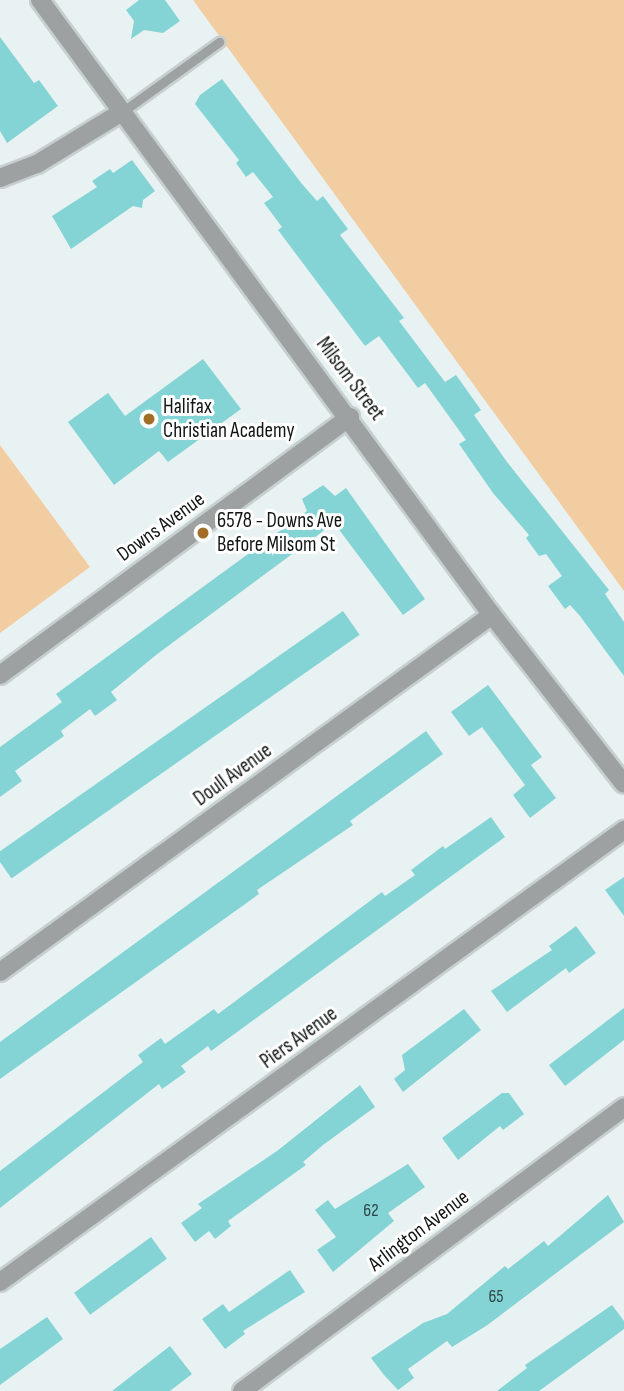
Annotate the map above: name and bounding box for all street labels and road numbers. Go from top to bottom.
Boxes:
street label: Milsom Street [311,332,389,426]
street label: Downs Avenue [112,487,210,567]
street label: Doull Avenue [189,738,277,812]
street label: Piers Avenue [256,1002,342,1074]
street label: Arlington Avenue [364,1185,474,1277]

